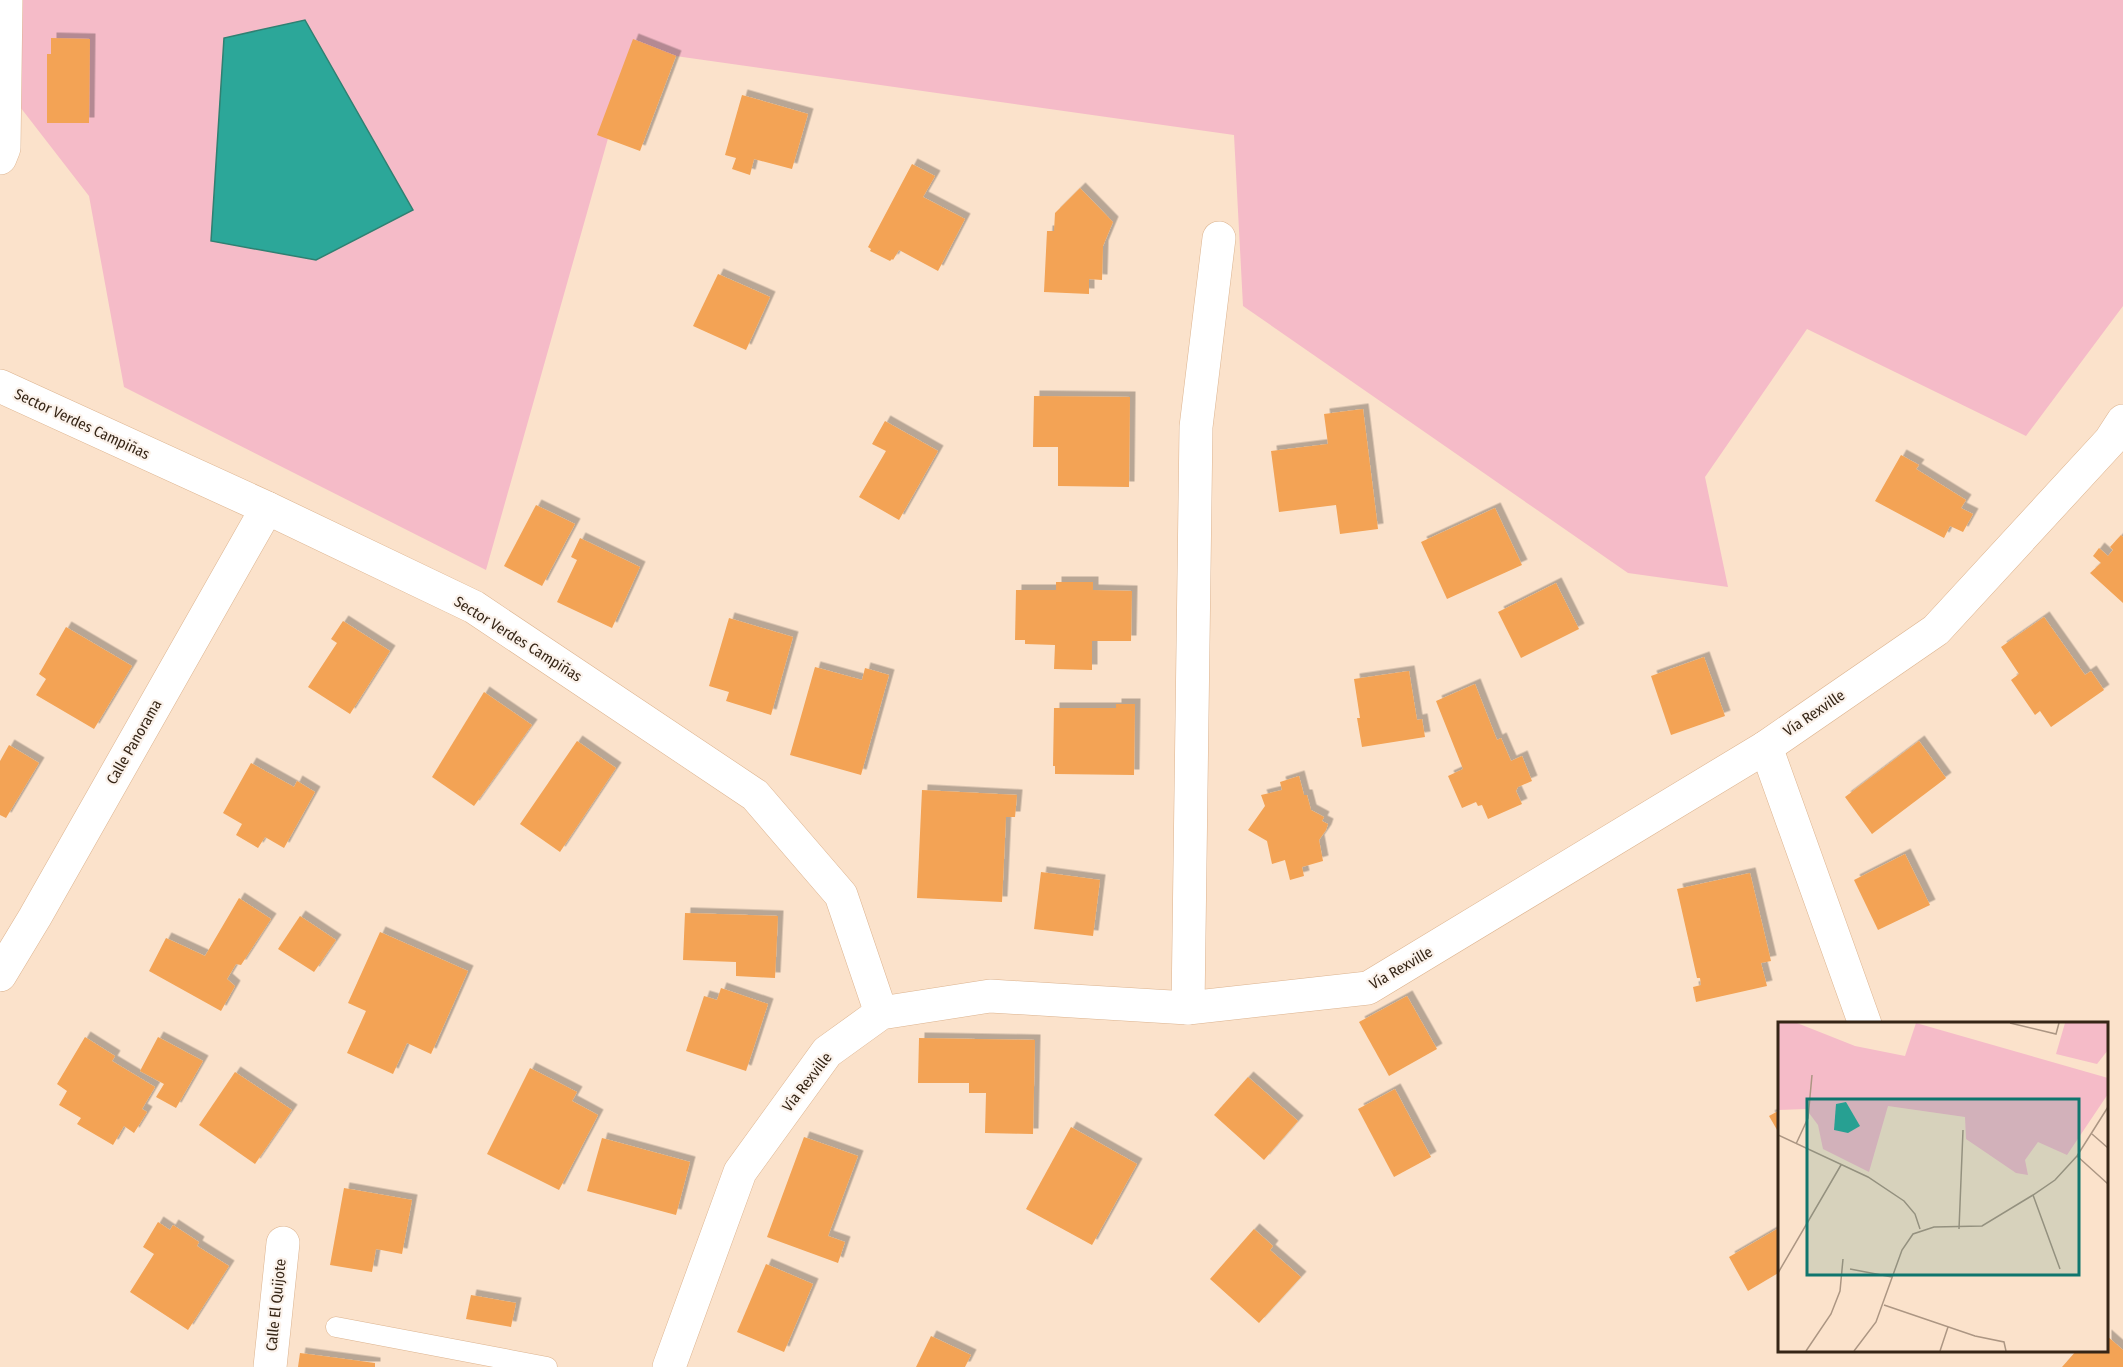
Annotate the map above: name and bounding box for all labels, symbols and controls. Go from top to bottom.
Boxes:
street label: Sector Verdes Campiñas [12,385,152,463]
street label: Sector Verdes Campiñas [451,592,585,686]
street label: Vía Rexville [1780,686,1848,740]
street label: Calle Panorama [103,697,165,787]
street label: Vía Rexville [1366,943,1436,993]
inset map [1778,1022,2108,1352]
street label: Vía Rexville [778,1049,836,1115]
street label: Calle El Quijote [262,1258,290,1352]

